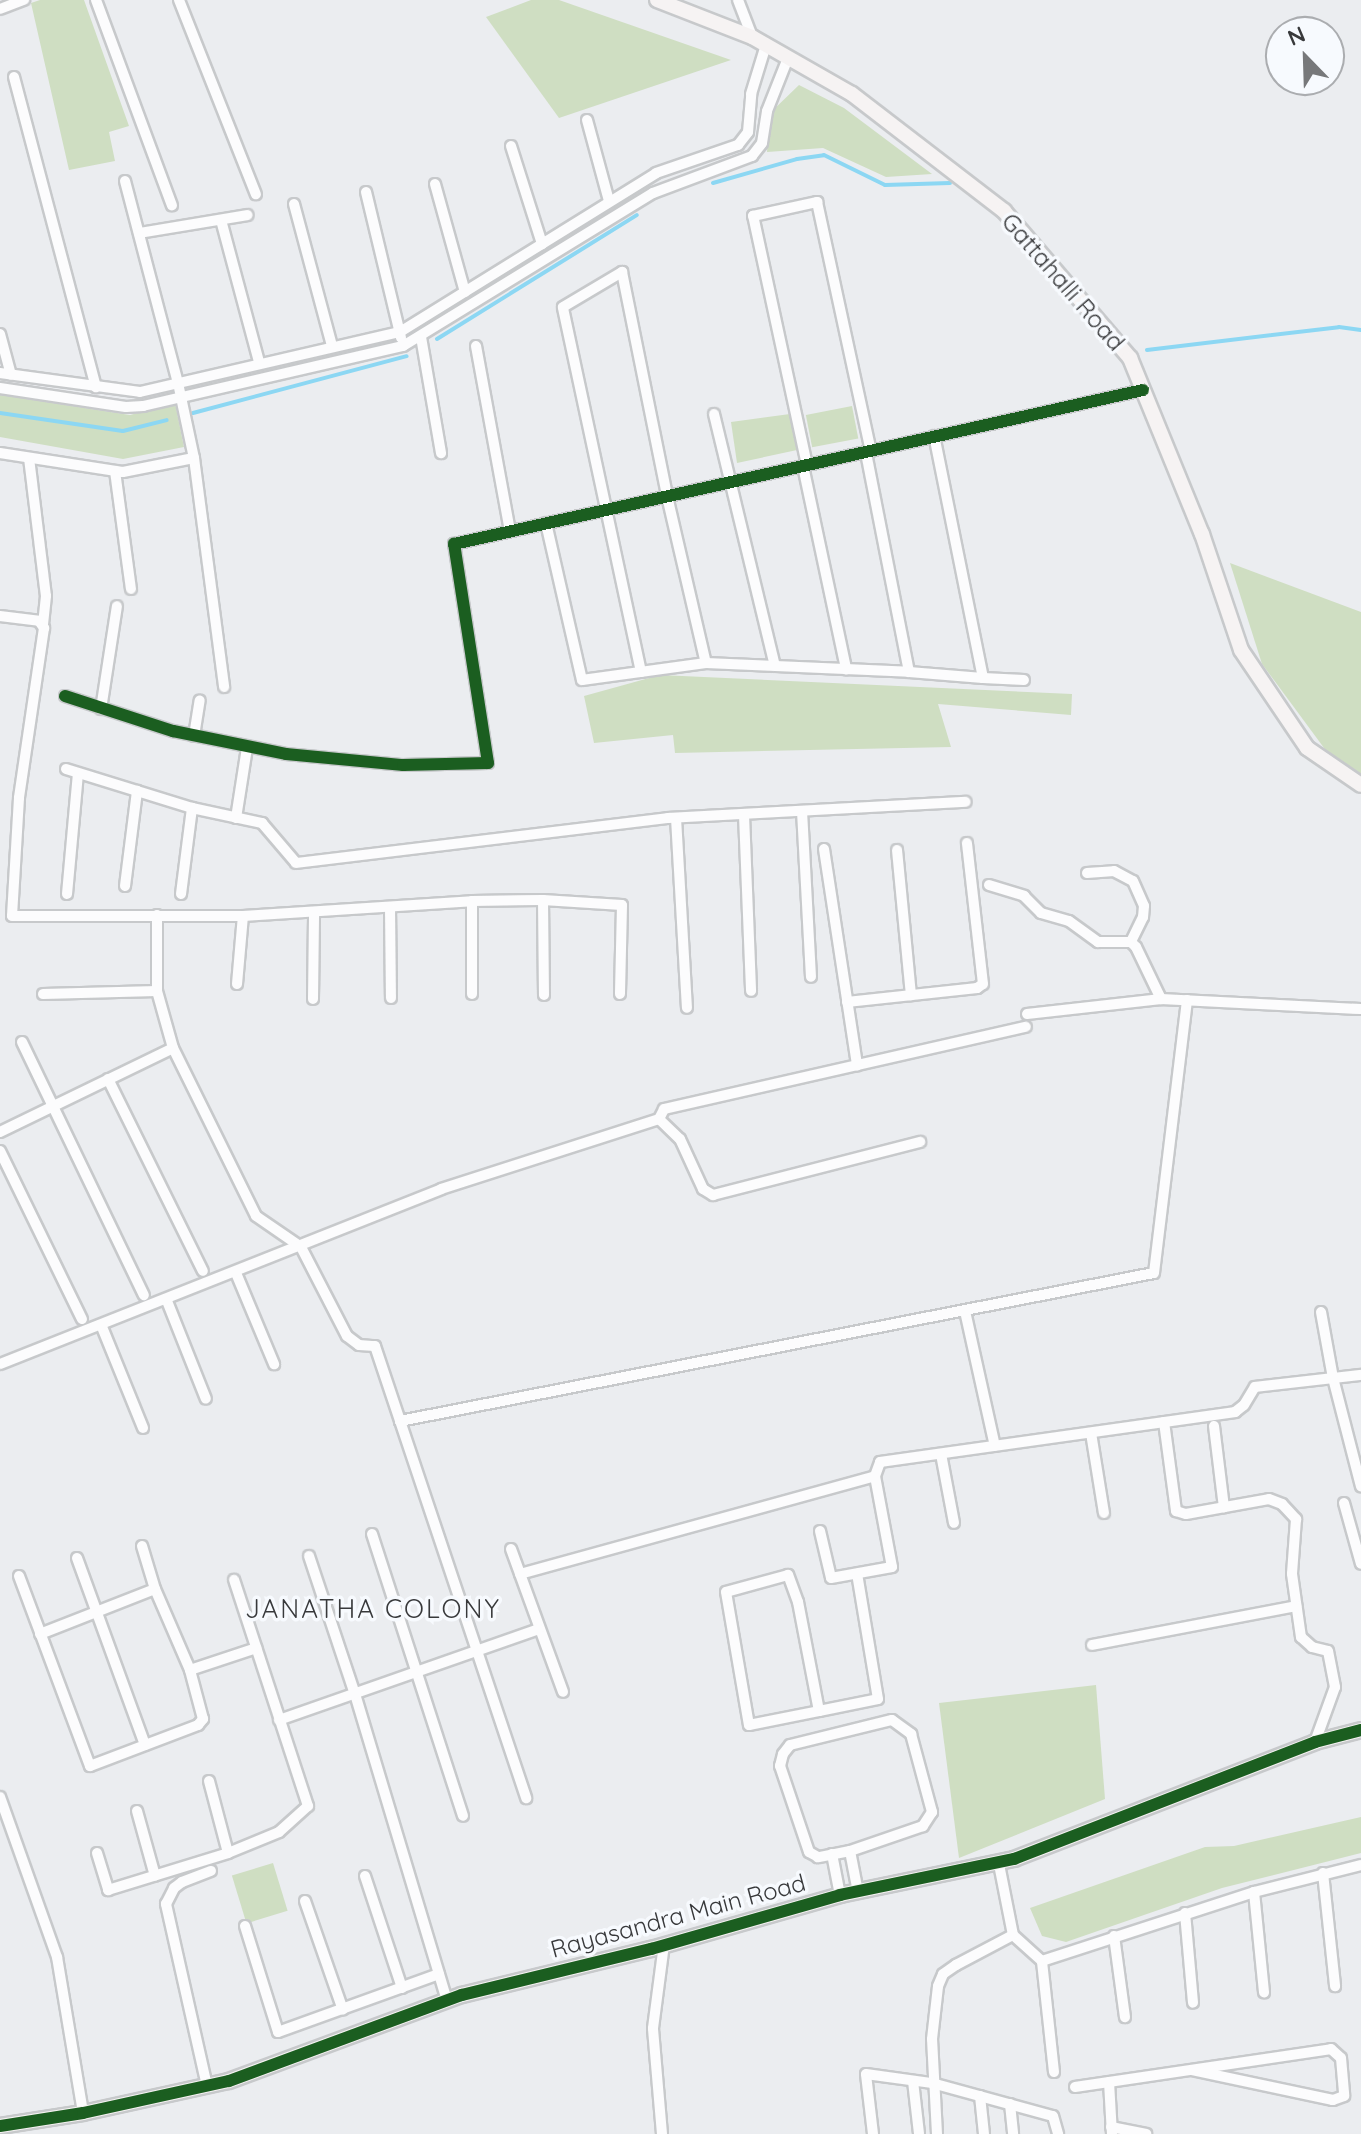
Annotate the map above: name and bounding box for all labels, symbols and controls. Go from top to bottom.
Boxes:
north arrow [1265,16,1345,96]
text: N [1283,20,1309,52]
street label: Gattahalli Road [995,207,1131,357]
district label: JANATHA COLONY [245,1593,501,1625]
street label: Rayasandra Main Road [547,1868,809,1964]

